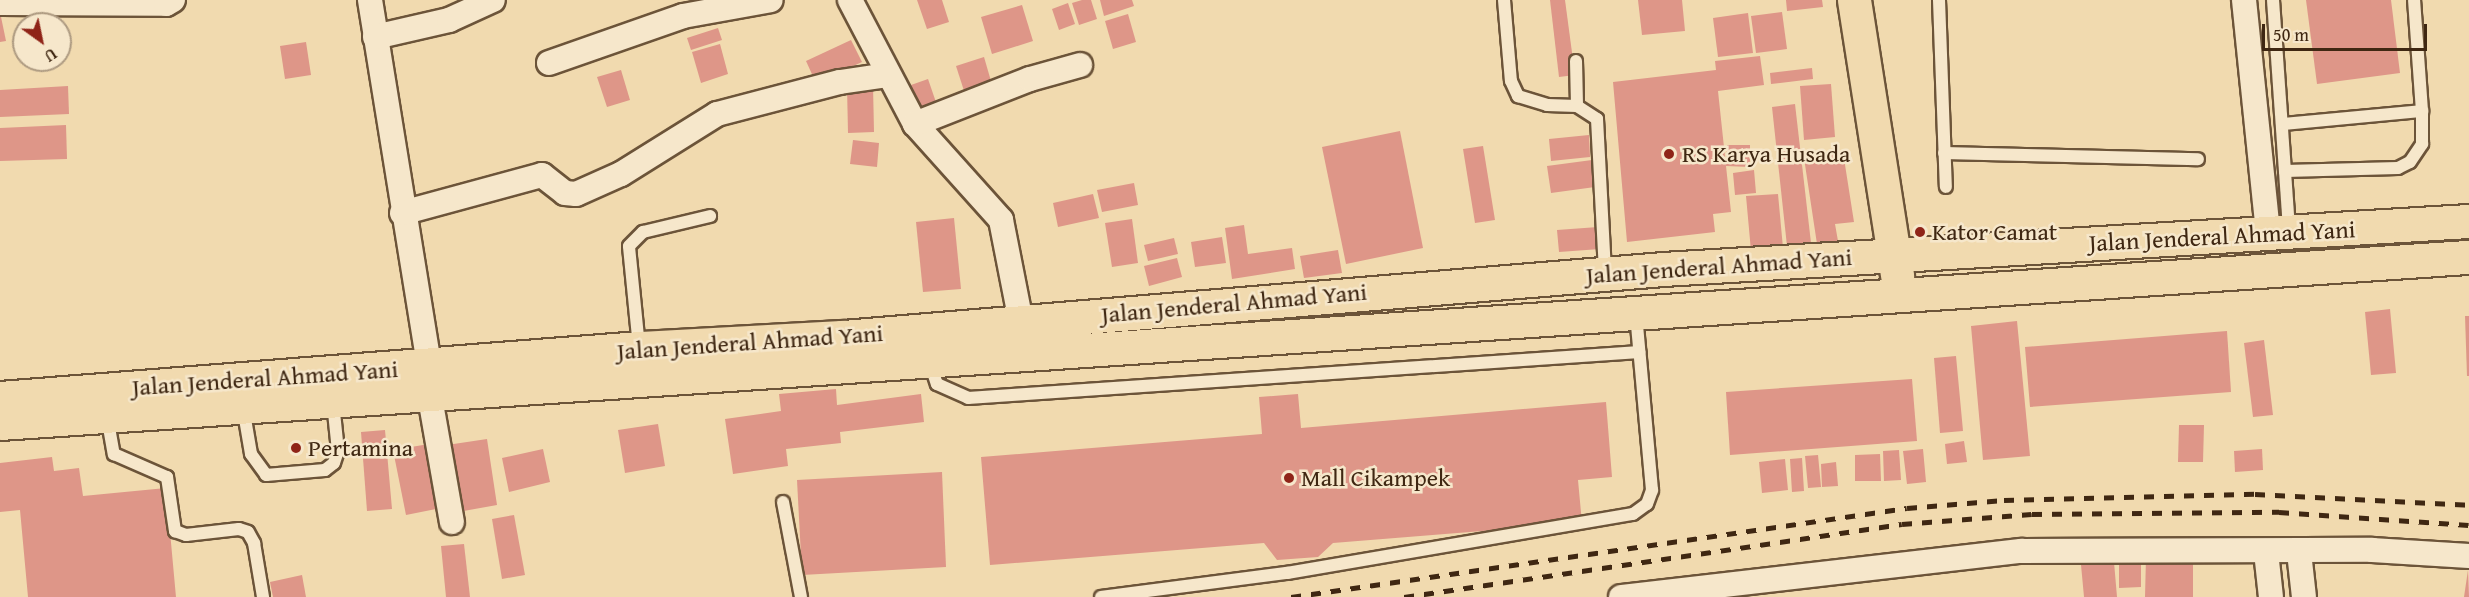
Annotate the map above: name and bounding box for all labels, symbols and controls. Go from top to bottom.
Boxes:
north arrow [12,12,72,72]
scale bar [2265,12,2430,50]
text: 50 m [2273,21,2309,48]
text: U [40,42,62,68]
place label: RS Karya Husada [1682,140,1850,168]
marker: RS Karya Husada [1660,145,1678,163]
street label: Jalan Jenderal Ahmad Yani [2088,215,2356,257]
place label: Kator Camat [1932,218,2057,246]
marker: Kator Camat [1913,225,1927,239]
street label: Jalan Jenderal Ahmad Yani [1585,242,1853,290]
street label: Jalan Jenderal Ahmad Yani [1100,277,1368,329]
street label: Jalan Jenderal Ahmad Yani [616,318,884,366]
street label: Jalan Jenderal Ahmad Yani [131,354,399,402]
place label: Pertamina [308,434,413,462]
marker: Pertamina [289,441,303,455]
place label: Mall Cikampek [1301,464,1450,492]
marker: Mall Cikampek [1282,471,1296,485]

